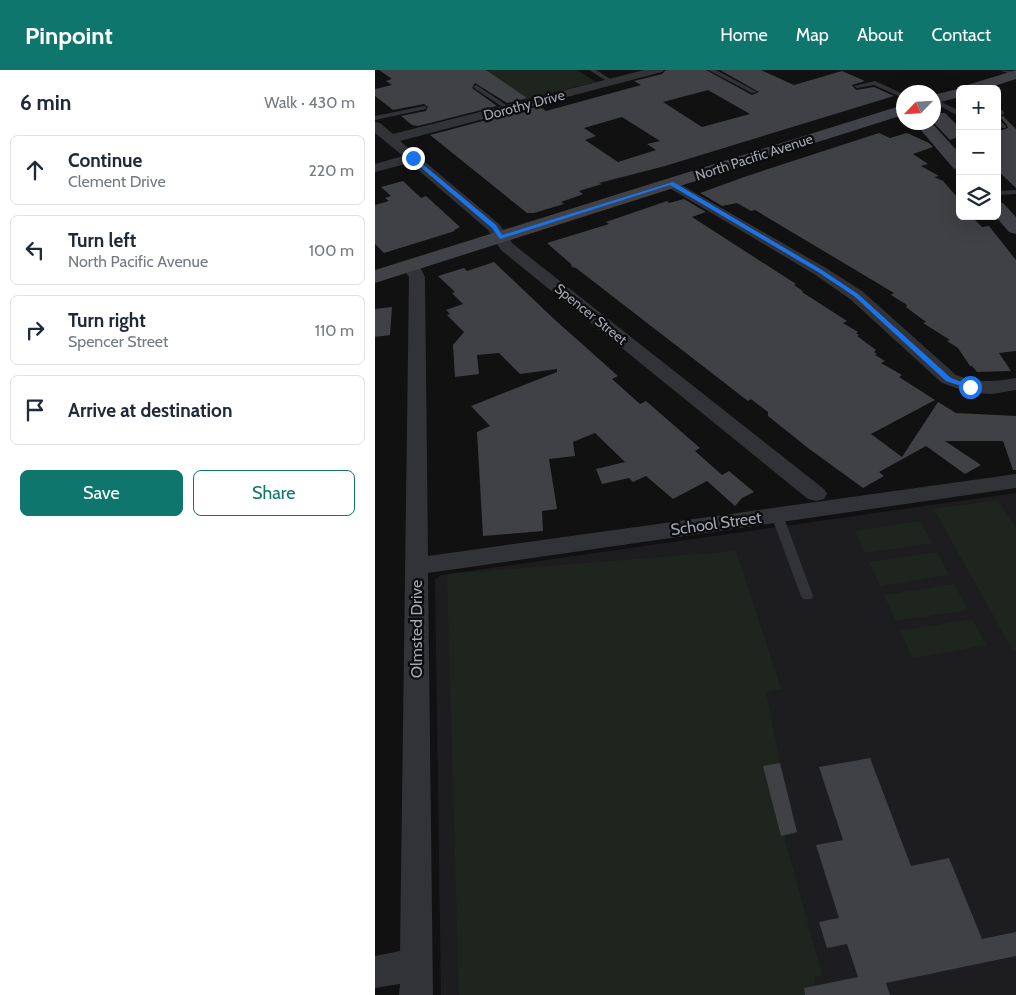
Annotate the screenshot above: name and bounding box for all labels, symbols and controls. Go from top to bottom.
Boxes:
text: Pinpoint [25,21,113,50]
text: Home [720,24,768,46]
text: Map [796,24,829,46]
text: About [857,24,903,46]
text: Contact [931,24,991,46]
north arrow [896,85,941,130]
map controls [956,85,1001,220]
button: + [956,85,1001,130]
street label: Dorothy Drive [481,86,567,124]
text: 6 min [20,90,71,115]
text: Walk · 430 m [264,93,355,112]
street label: North Pacific Avenue [693,129,815,185]
button: − [956,130,1001,175]
route end [402,147,425,170]
text: Continue [68,149,142,172]
icon: ahead [21,156,49,184]
text: 220 m [308,161,354,180]
text: Clement Drive [68,172,166,191]
button: layers [956,175,1001,220]
text: Turn left [68,229,136,252]
icon: left [21,236,49,264]
text: 100 m [309,241,354,260]
text: North Pacific Avenue [68,252,208,271]
street label: Spencer Street [551,279,631,349]
text: Turn right [68,309,146,332]
icon: right [21,316,49,344]
text: 110 m [315,321,354,340]
text: Spencer Street [68,332,168,351]
route start [959,376,982,399]
icon: arrive [21,396,49,424]
text: Arrive at destination [68,399,232,422]
button: Save [20,470,183,516]
button: Share [193,470,355,516]
street label: School Street [670,508,763,539]
street label: Olmsted Drive [407,580,426,678]

